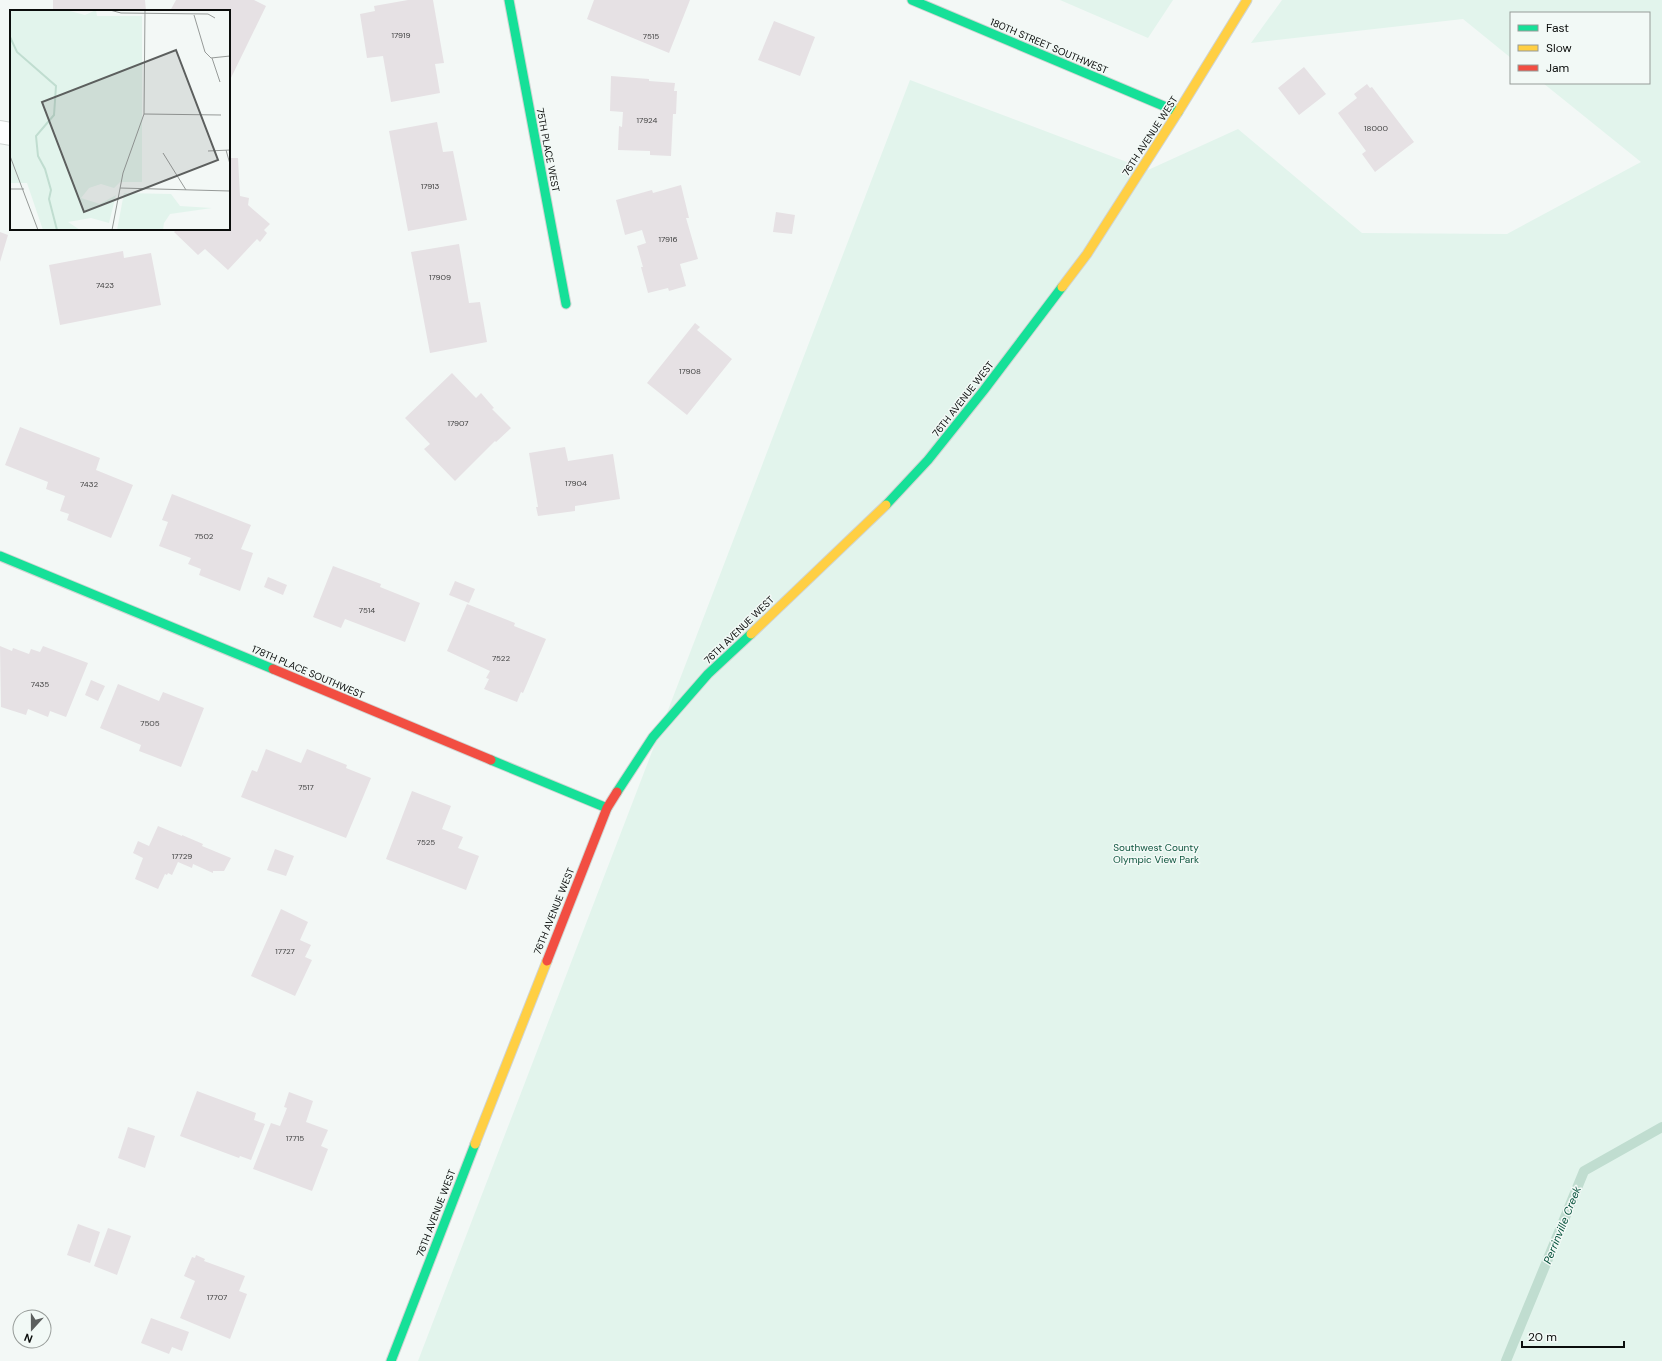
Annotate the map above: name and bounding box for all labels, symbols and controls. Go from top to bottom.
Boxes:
inset map [10,10,230,230]
legend [1510,12,1650,84]
street label: 180TH STREET SOUTHWEST [988,15,1110,77]
text: Fast [1546,20,1569,36]
house number: 17919 [392,30,410,40]
house number: 7515 [643,31,659,41]
text: Slow [1546,40,1572,56]
text: Jam [1546,60,1569,76]
street label: 76TH AVENUE WEST [1119,93,1181,178]
street label: 75TH PLACE WEST [533,107,563,194]
house number: 17924 [637,115,658,125]
house number: 18000 [1364,123,1388,133]
house number: 17913 [421,181,440,191]
house number: 17916 [659,234,677,244]
house number: 17909 [429,272,451,282]
house number: 7423 [96,280,114,290]
street label: 76TH AVENUE WEST [929,358,997,439]
house number: 17908 [679,366,701,376]
house number: 17907 [447,418,469,428]
house number: 17904 [565,478,587,488]
house number: 7432 [80,479,98,489]
house number: 7502 [195,531,214,541]
street label: 76TH AVENUE WEST [701,593,777,667]
house number: 7514 [359,605,375,615]
street label: 178TH PLACE SOUTHWEST [250,642,367,702]
house number: 7522 [492,653,510,663]
house number: 7435 [31,679,49,689]
house number: 7505 [140,718,160,728]
house number: 7517 [298,782,314,792]
house number: 7525 [417,837,435,847]
park label: Southwest County Olympic View Park [1113,841,1199,866]
house number: 17729 [172,851,192,861]
street label: 76TH AVENUE WEST [531,865,577,956]
house number: 17727 [275,946,295,956]
house number: 17715 [286,1133,304,1143]
street label: 76TH AVENUE WEST [413,1167,459,1258]
water label: Perrinville Creek [1540,1184,1584,1266]
house number: 17707 [207,1292,227,1302]
north arrow [12,1309,52,1349]
scale bar [1522,1323,1624,1349]
text: 20 m [1528,1329,1557,1345]
text: N [22,1330,35,1346]

